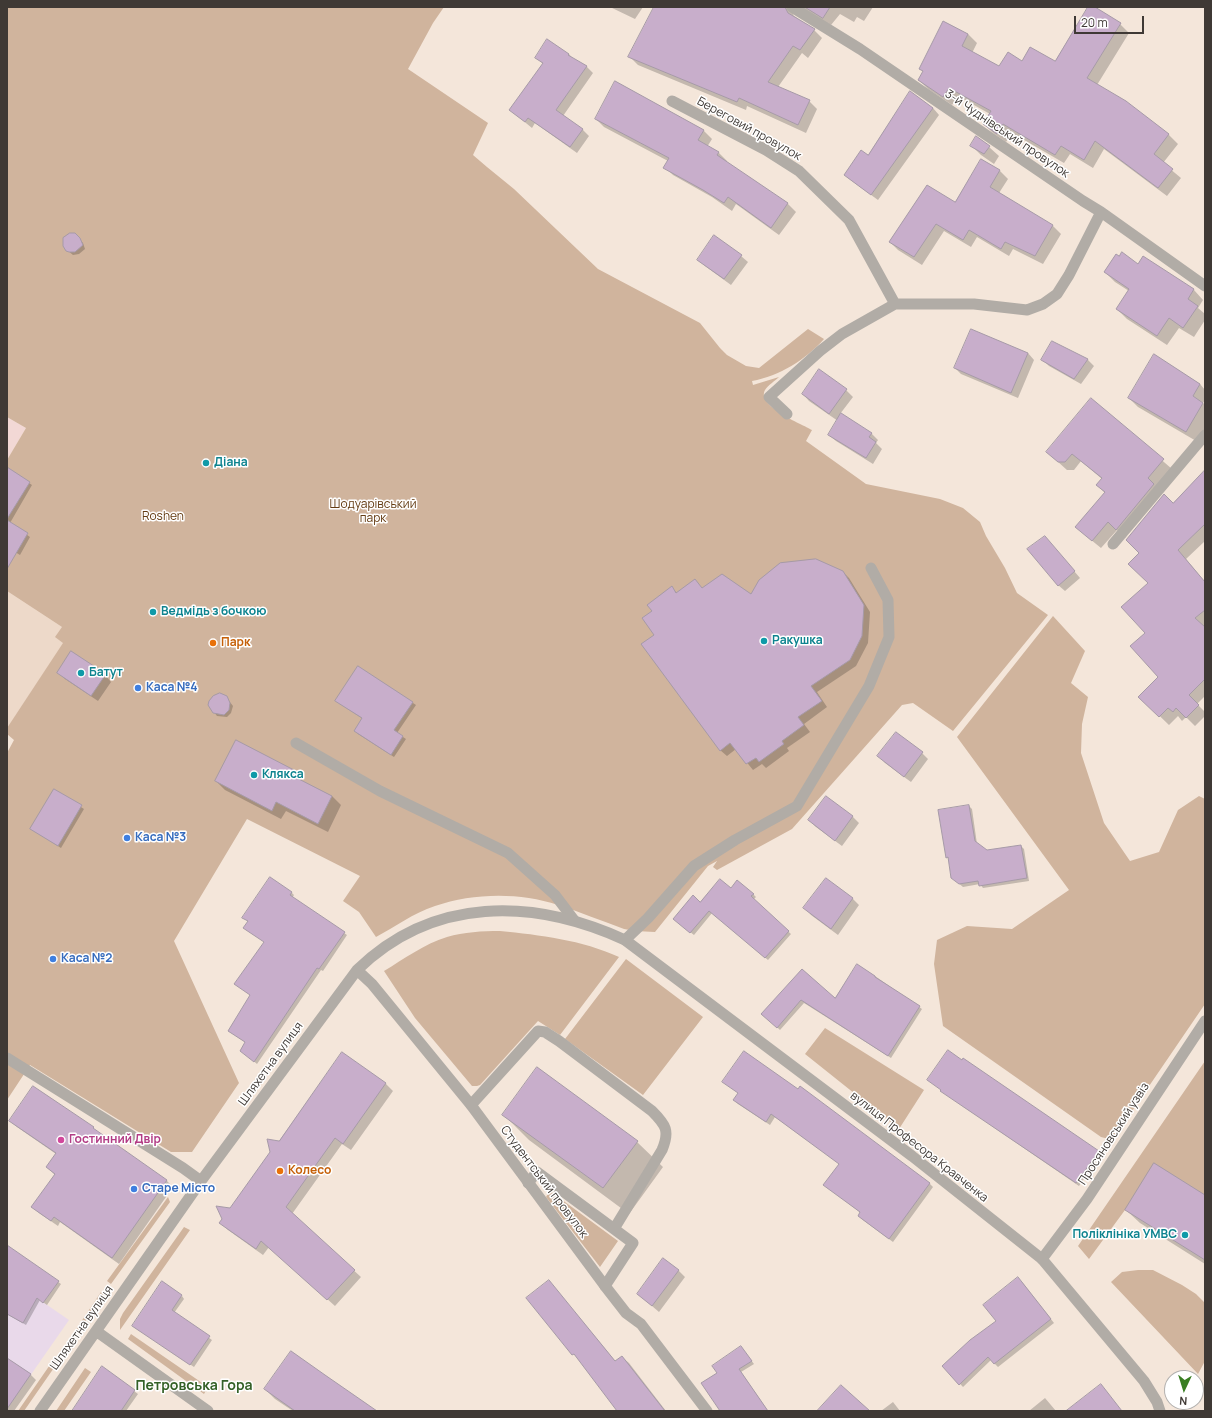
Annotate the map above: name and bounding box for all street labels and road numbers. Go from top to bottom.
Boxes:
street label: 3-й Чуднівський провулок [942,87,1072,181]
street label: Береговий провулок [694,94,804,164]
street label: Шляхетна вулиця [236,1019,306,1109]
street label: Просяновський узвіз [1076,1080,1152,1188]
street label: вулиця Професора Кравченка [847,1089,991,1205]
street label: Студентський провулок [497,1123,591,1241]
street label: Шляхетна вулиця [47,1283,117,1373]

